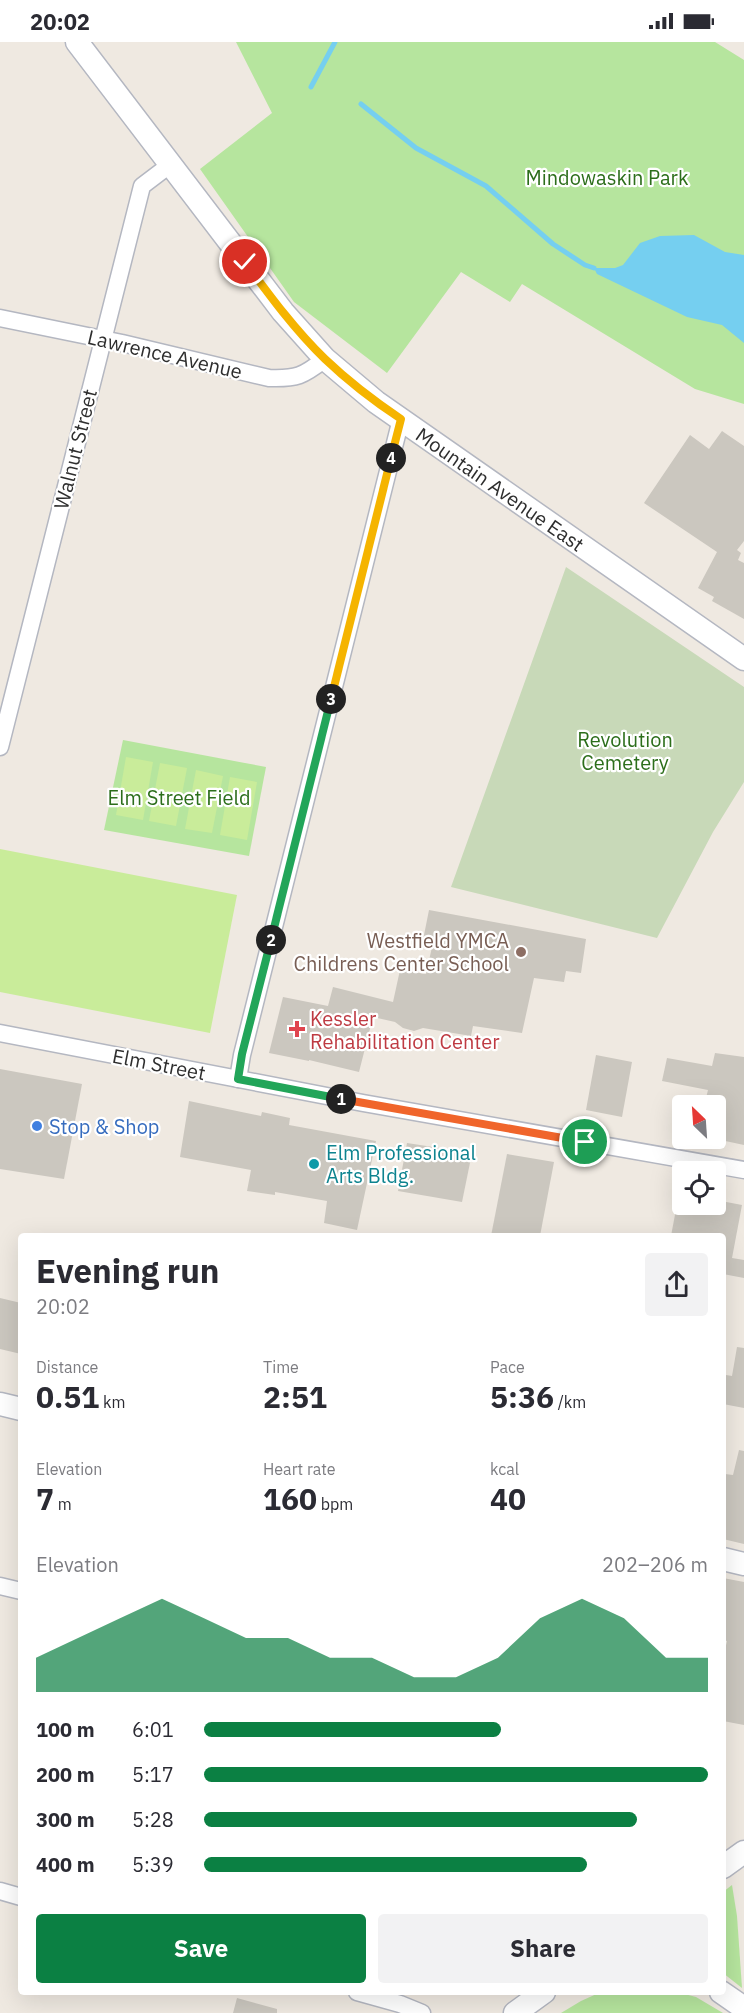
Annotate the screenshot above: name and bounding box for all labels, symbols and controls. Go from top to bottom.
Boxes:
text: 20:02 [30,7,90,36]
park label: Mindowaskin Park [526,164,689,191]
pin [219,236,270,287]
icon: check [228,245,261,278]
street label: Lawrence Avenue [85,323,245,385]
street label: Walnut Street [47,386,103,512]
street label: Mountain Avenue East [411,421,590,557]
pin: 4 [376,443,406,473]
text: 4 [386,448,396,468]
pin: 3 [316,684,346,714]
text: 3 [326,689,336,709]
park label: Revolution Cemetery [577,726,673,776]
park label: Elm Street Field [107,784,251,811]
pin: 2 [256,925,286,955]
place label: Westfield YMCA Childrens Center School [294,927,509,977]
text: 2 [266,930,276,950]
marker: Westfield YMCA Childrens Center School [514,945,528,959]
place label: Kessler Rehabilitation Center [310,1005,500,1055]
marker: Kessler Rehabilitation Center [288,1020,306,1038]
street label: Elm Street [110,1042,208,1086]
pin: 1 [326,1084,356,1114]
text: 1 [336,1089,346,1109]
north arrow [672,1095,726,1149]
map controls [672,1095,726,1215]
place label: Stop & Shop [49,1113,159,1140]
pin [559,1116,610,1167]
marker: Stop & Shop [30,1119,44,1133]
icon: arrive [568,1125,601,1158]
place label: Elm Professional Arts Bldg. [326,1139,476,1189]
marker: Elm Professional Arts Bldg. [307,1157,321,1171]
button: locate [672,1161,726,1215]
text: Evening run [36,1249,220,1292]
button: share [645,1253,708,1316]
text: 20:02 [36,1293,90,1320]
text: Distance [36,1357,98,1377]
text: Time [263,1357,299,1377]
text: Pace [490,1357,525,1377]
text: 0.51 [36,1377,99,1416]
text: 2:51 [263,1377,327,1416]
text: 5:36 [490,1377,554,1416]
text: km [99,1392,126,1412]
text: /km [554,1392,586,1412]
text: Elevation [36,1459,102,1479]
text: Heart rate [263,1459,336,1479]
text: kcal [490,1459,519,1479]
text: 7 [36,1479,54,1518]
text: 160 [263,1479,317,1518]
text: 40 [490,1479,526,1518]
text: m [54,1494,72,1514]
text: bpm [317,1494,353,1514]
text: Elevation [36,1551,119,1578]
text: 202–206 m [602,1551,708,1578]
text: 100 m [36,1716,95,1743]
text: 6:01 [132,1716,174,1743]
text: 200 m [36,1761,95,1788]
text: 5:17 [132,1761,174,1788]
text: 300 m [36,1806,95,1833]
text: 5:28 [132,1806,174,1833]
text: 400 m [36,1851,95,1878]
text: 5:39 [132,1851,174,1878]
button: Save [36,1914,366,1983]
button: Share [378,1914,708,1983]

